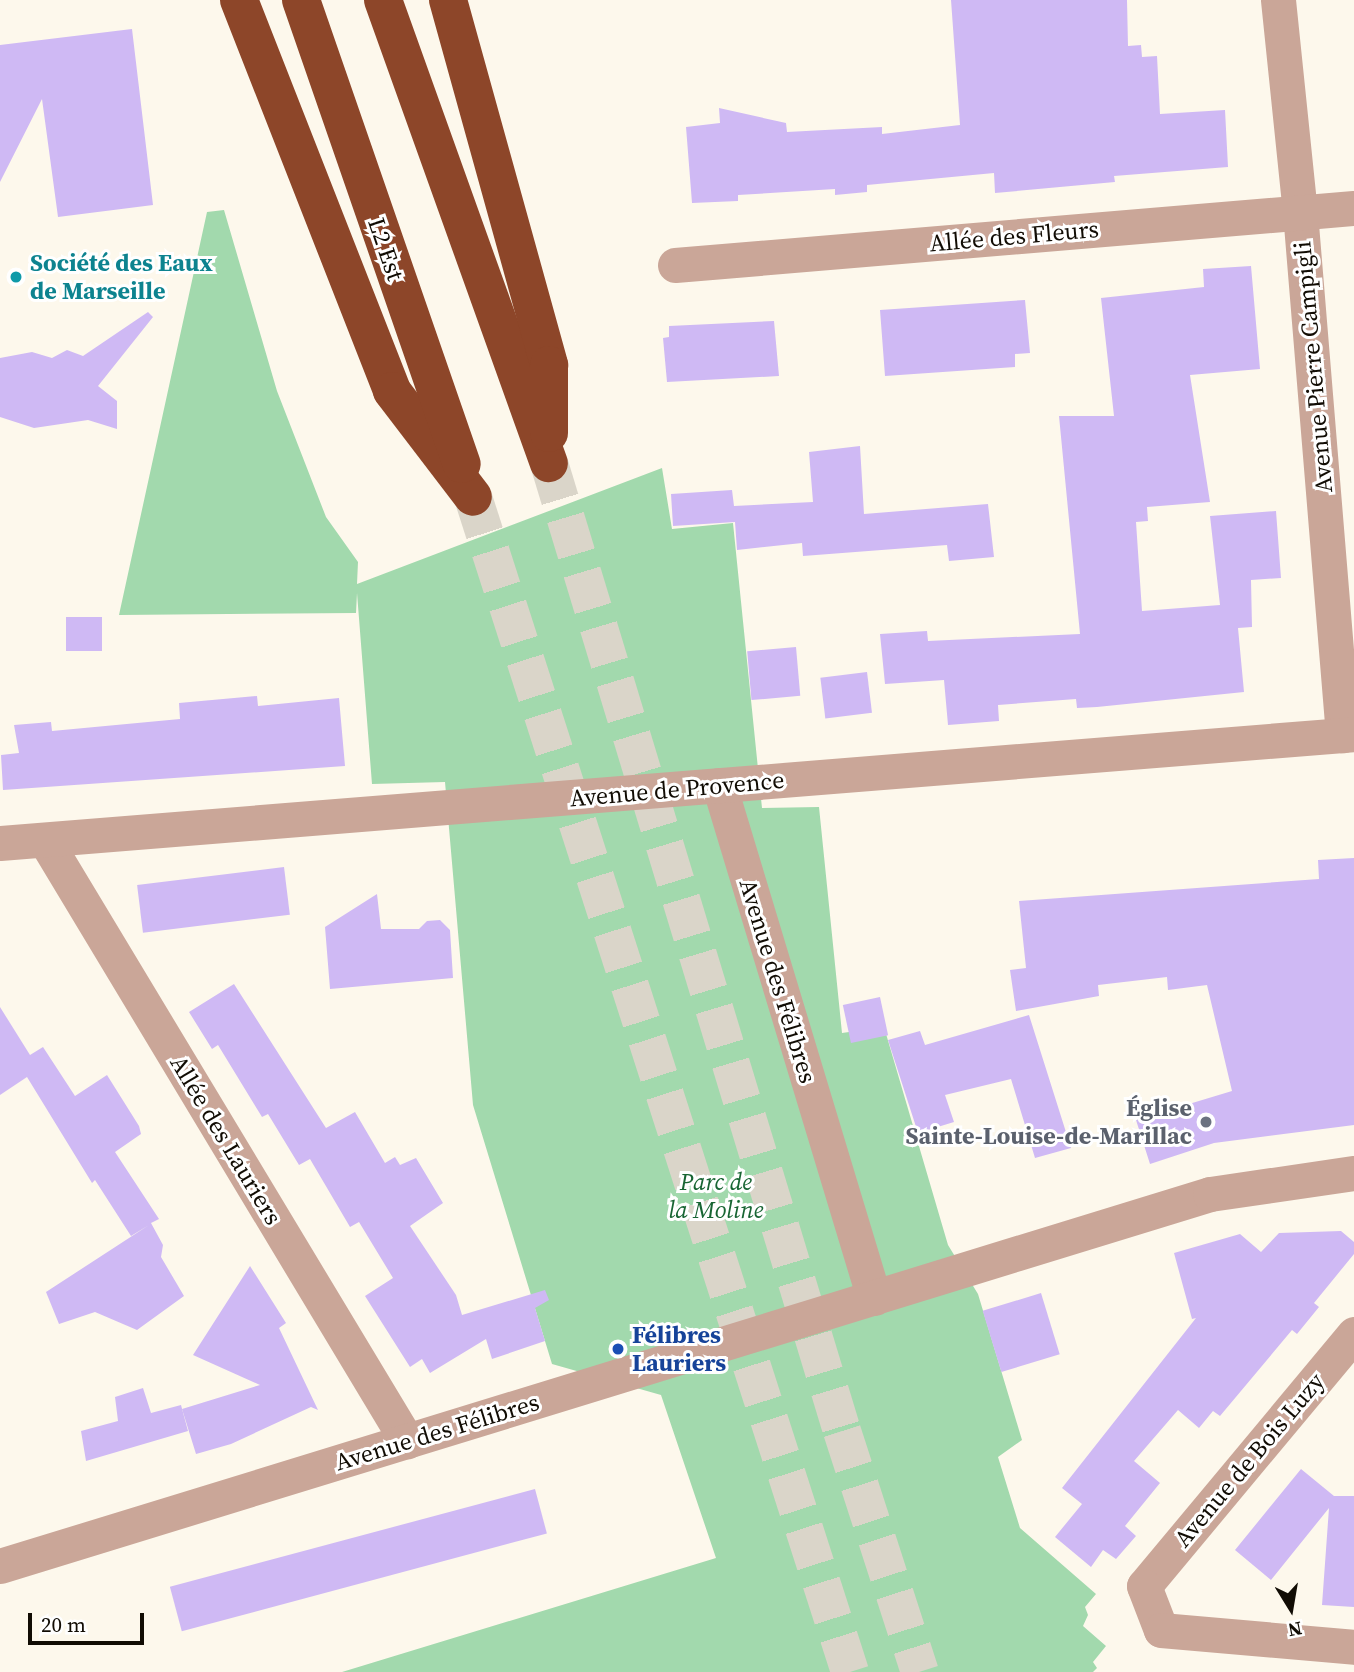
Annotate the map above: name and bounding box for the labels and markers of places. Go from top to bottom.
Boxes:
place label: Société des Eaux de Marseille [30,249,213,305]
marker: Société des Eaux de Marseille [8,269,24,285]
place label: Église Sainte-Louise-de-Marillac [905,1094,1192,1150]
marker: Église Sainte-Louise-de-Marillac [1198,1114,1214,1130]
place label: Félibres Lauriers [632,1321,726,1377]
marker: Félibres Lauriers [610,1341,626,1357]

